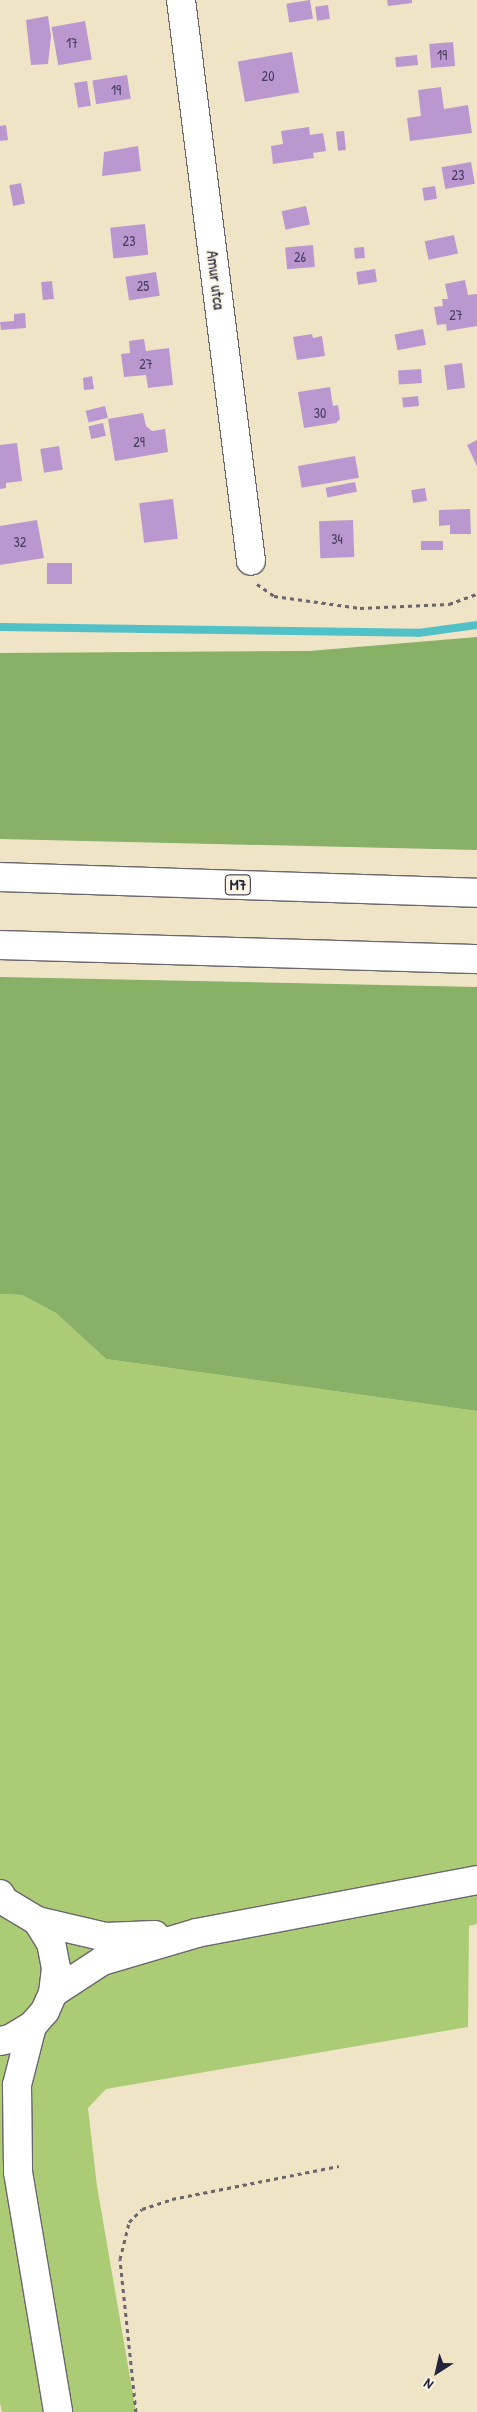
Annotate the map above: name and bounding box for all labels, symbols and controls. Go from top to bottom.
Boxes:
house number: 17 [66,35,78,51]
house number: 19 [437,47,447,63]
house number: 20 [262,68,274,84]
house number: 19 [111,82,121,98]
house number: 23 [452,167,464,183]
house number: 23 [123,233,135,249]
street label: Amur utca [203,249,229,311]
house number: 26 [294,249,306,265]
house number: 25 [137,278,149,294]
house number: 27 [449,307,463,323]
house number: 27 [139,356,153,372]
house number: 30 [314,405,326,421]
house number: 29 [133,434,145,450]
house number: 34 [331,531,343,547]
house number: 32 [14,534,26,550]
road number: M7 [224,872,252,898]
north arrow [412,2347,462,2397]
text: N [420,2375,437,2395]

